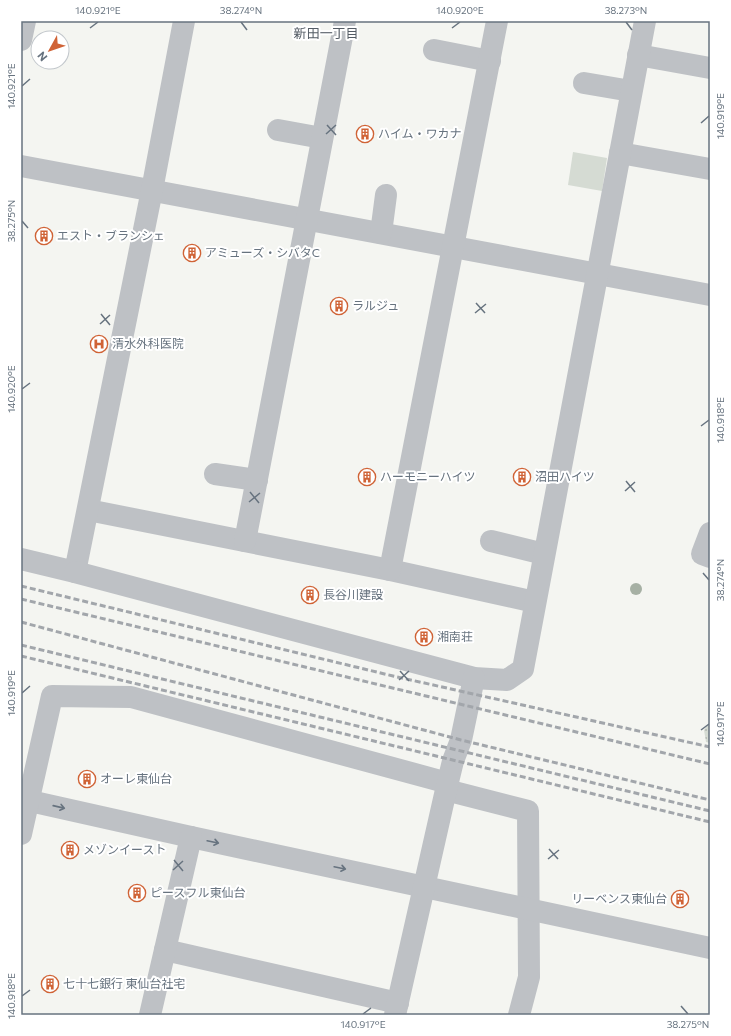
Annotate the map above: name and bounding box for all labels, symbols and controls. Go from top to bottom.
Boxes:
text: 140.921°E [75,4,121,16]
text: 38.274°N [220,4,262,16]
text: 140.920°E [436,4,484,16]
text: 38.273°N [605,4,647,16]
district label: 新田一丁目 [293,25,359,41]
north arrow [30,30,70,70]
text: N [34,49,50,64]
text: 140.921°E [5,63,17,109]
text: 140.919°E [714,93,726,139]
building icon: ハイム・ワカナ [355,124,375,144]
place label: ハイム・ワカナ [378,126,462,140]
text: 38.275°N [5,200,17,242]
building icon: エスト・ブランシェ [34,226,54,246]
place label: エスト・ブランシェ [57,228,165,242]
building icon: アミューズ・シバタC [182,243,202,263]
place label: アミューズ・シバタC [205,245,320,259]
building icon: ラルジュ [329,296,349,316]
place label: ラルジュ [352,298,399,312]
hospital icon: 清水外科医院 [89,334,109,354]
place label: 清水外科医院 [112,336,184,350]
text: 140.920°E [5,365,17,413]
text: 140.918°E [714,397,726,443]
building icon: ハーモニーハイツ [357,467,377,487]
building icon: 沼田ハイツ [512,467,532,487]
place label: ハーモニーハイツ [380,469,476,483]
place label: 沼田ハイツ [535,469,595,483]
text: 38.274°N [714,559,726,601]
building icon: 長谷川建設 [300,585,320,605]
place label: 長谷川建設 [323,587,383,601]
building icon: 湘南荘 [414,627,434,647]
place label: 湘南荘 [437,629,473,643]
text: 140.919°E [5,670,17,716]
text: 140.917°E [714,701,726,747]
building icon: オーレ東仙台 [77,769,97,789]
place label: オーレ東仙台 [100,771,172,785]
one-way arrow [52,804,65,812]
one-way arrow [206,838,219,846]
building icon: メゾンイースト [60,840,80,860]
place label: メゾンイースト [83,842,166,856]
one-way arrow [334,865,347,873]
building icon: ピースフル東仙台 [127,883,147,903]
place label: ピースフル東仙台 [150,885,245,899]
building icon: リーベンス東仙台 [670,889,690,909]
place label: リーベンス東仙台 [571,891,667,905]
text: 140.918°E [5,973,17,1019]
building icon: 七十七銀行 東仙台社宅 [40,974,60,994]
place label: 七十七銀行 東仙台社宅 [63,976,185,990]
text: 140.917°E [340,1018,386,1030]
text: 38.275°N [667,1018,709,1030]

